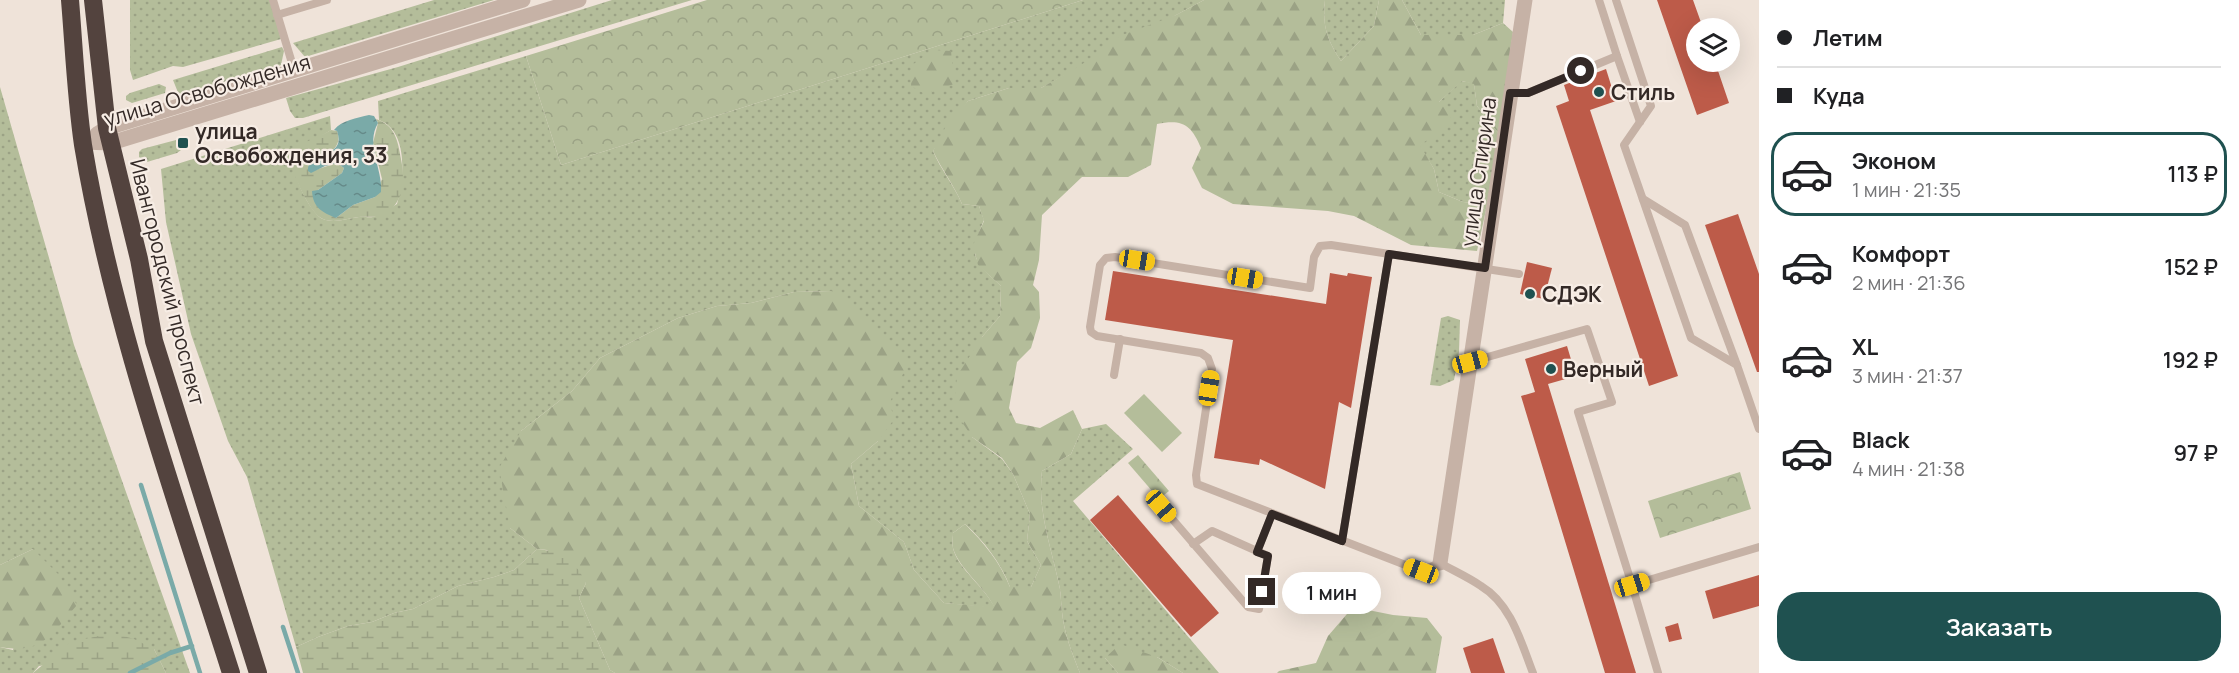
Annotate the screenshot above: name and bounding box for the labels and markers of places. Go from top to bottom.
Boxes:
place label: Стиль [1611,78,1675,106]
marker: Стиль [1592,85,1606,99]
place label: улица Освобождения, 33 [195,117,387,169]
marker: улица Освобождения, 33 [176,136,190,150]
place label: СДЭК [1542,280,1602,308]
marker: СДЭК [1523,287,1537,301]
place label: Верный [1563,355,1643,383]
marker: Верный [1544,362,1558,376]

